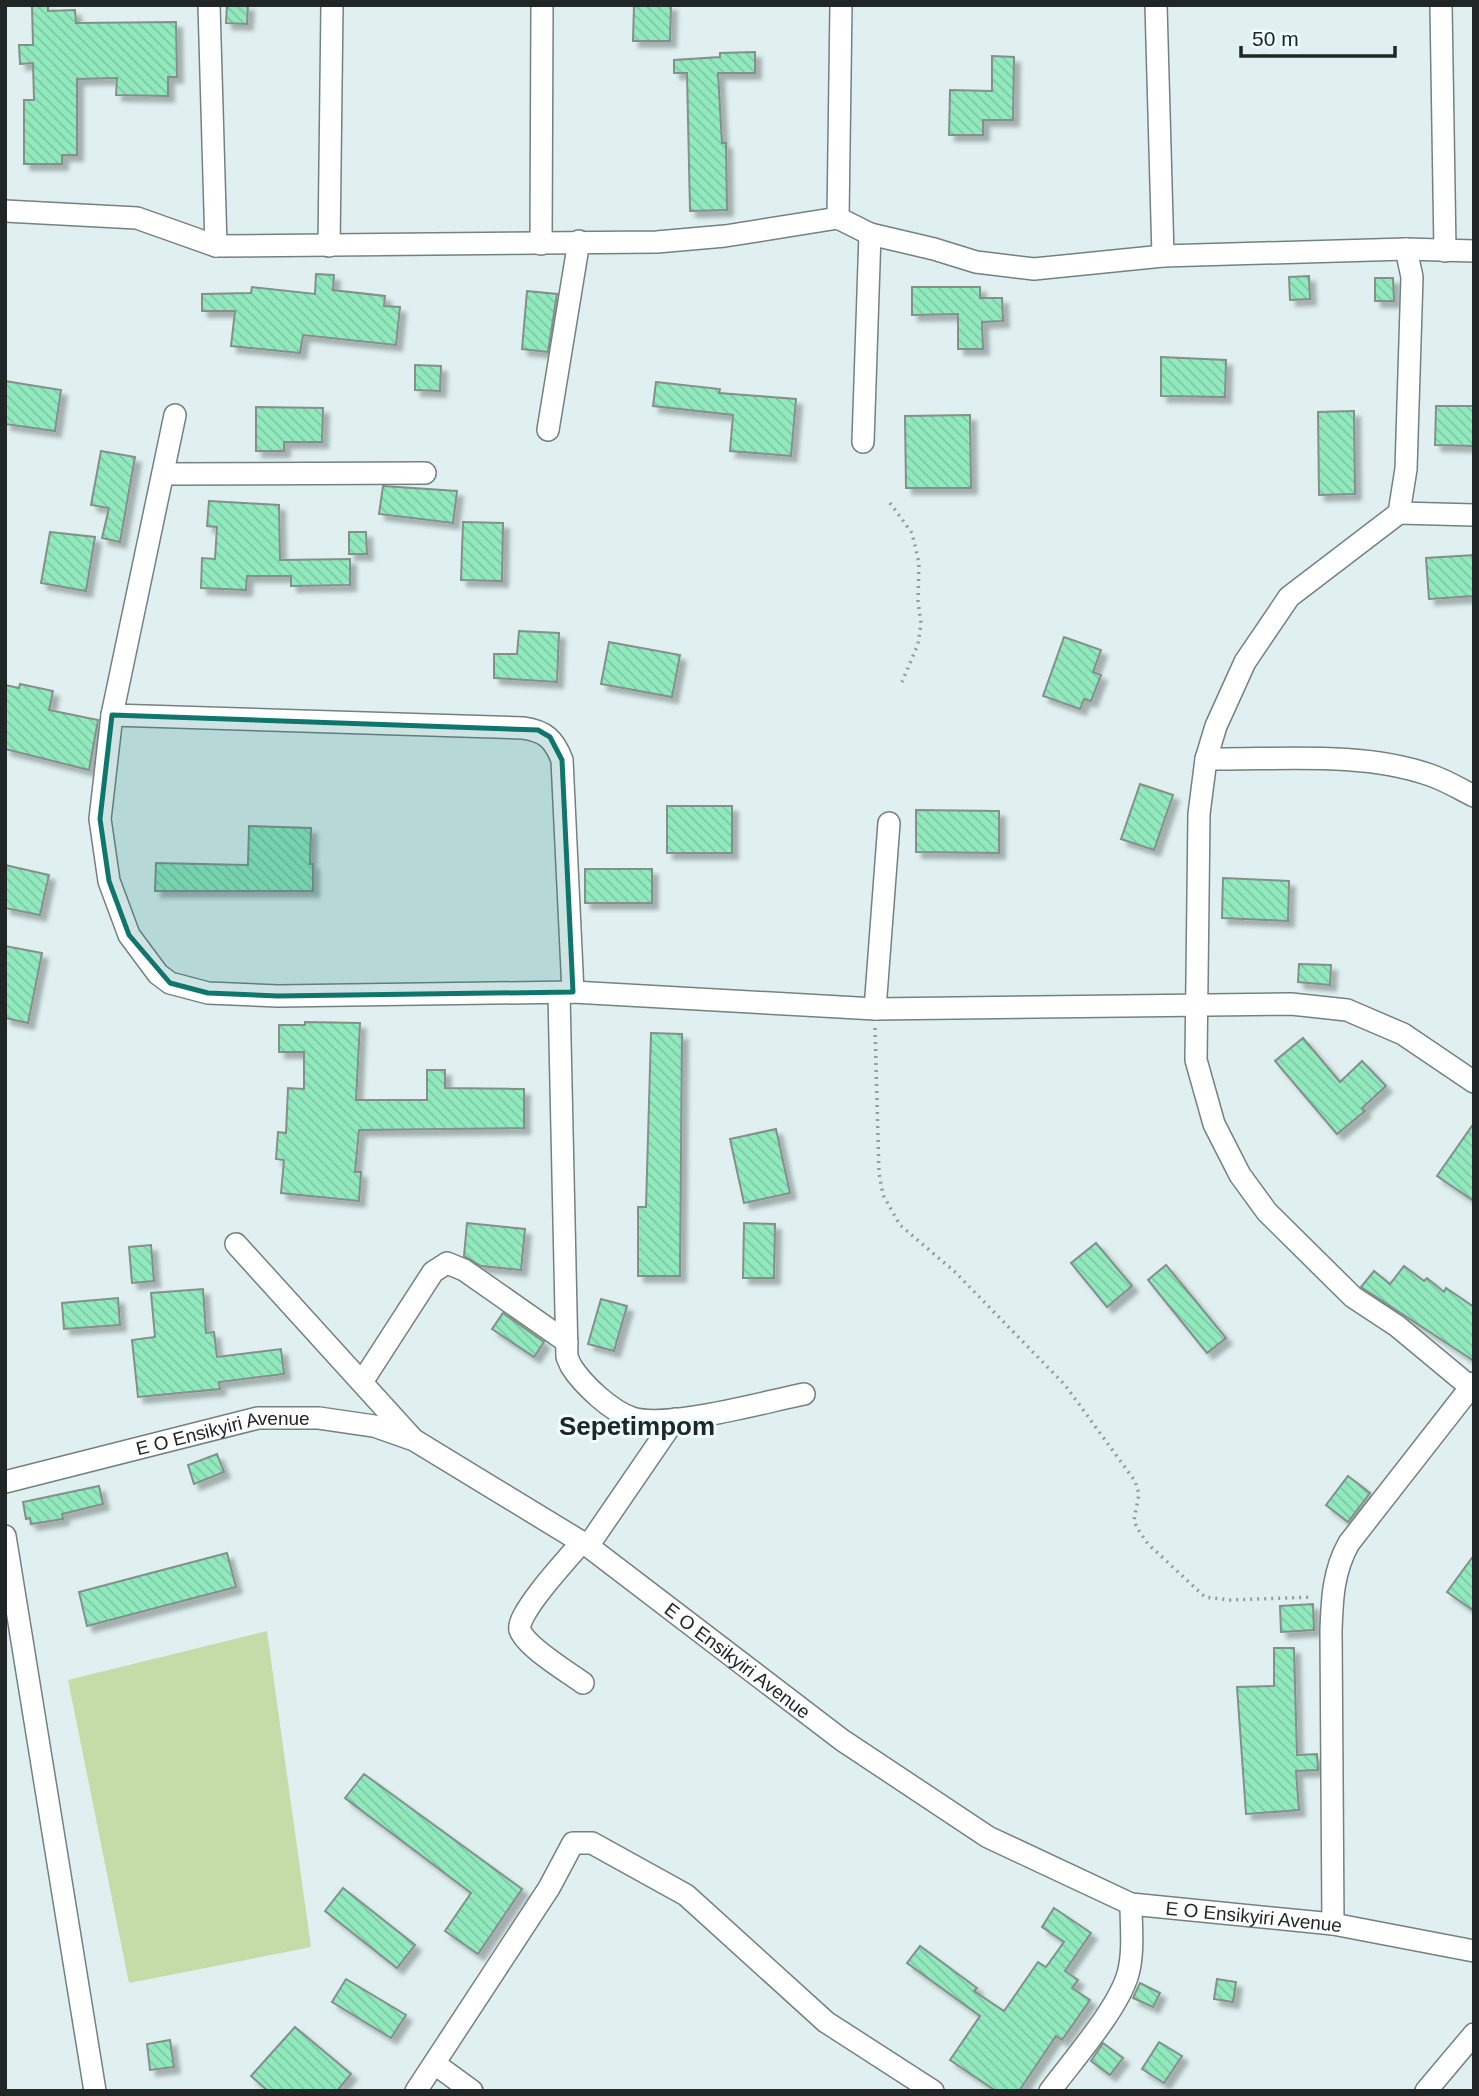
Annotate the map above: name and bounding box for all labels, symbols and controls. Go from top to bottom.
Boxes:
scale bar [1241,14,1395,58]
text: 50 m [1252,27,1299,50]
street label: E O Ensikyiri Avenue [134,1408,310,1459]
district label: Sepetimpom [559,1411,715,1441]
street label: E O Ensikyiri Avenue [661,1599,814,1723]
street label: E O Ensikyiri Avenue [1165,1897,1344,1937]

